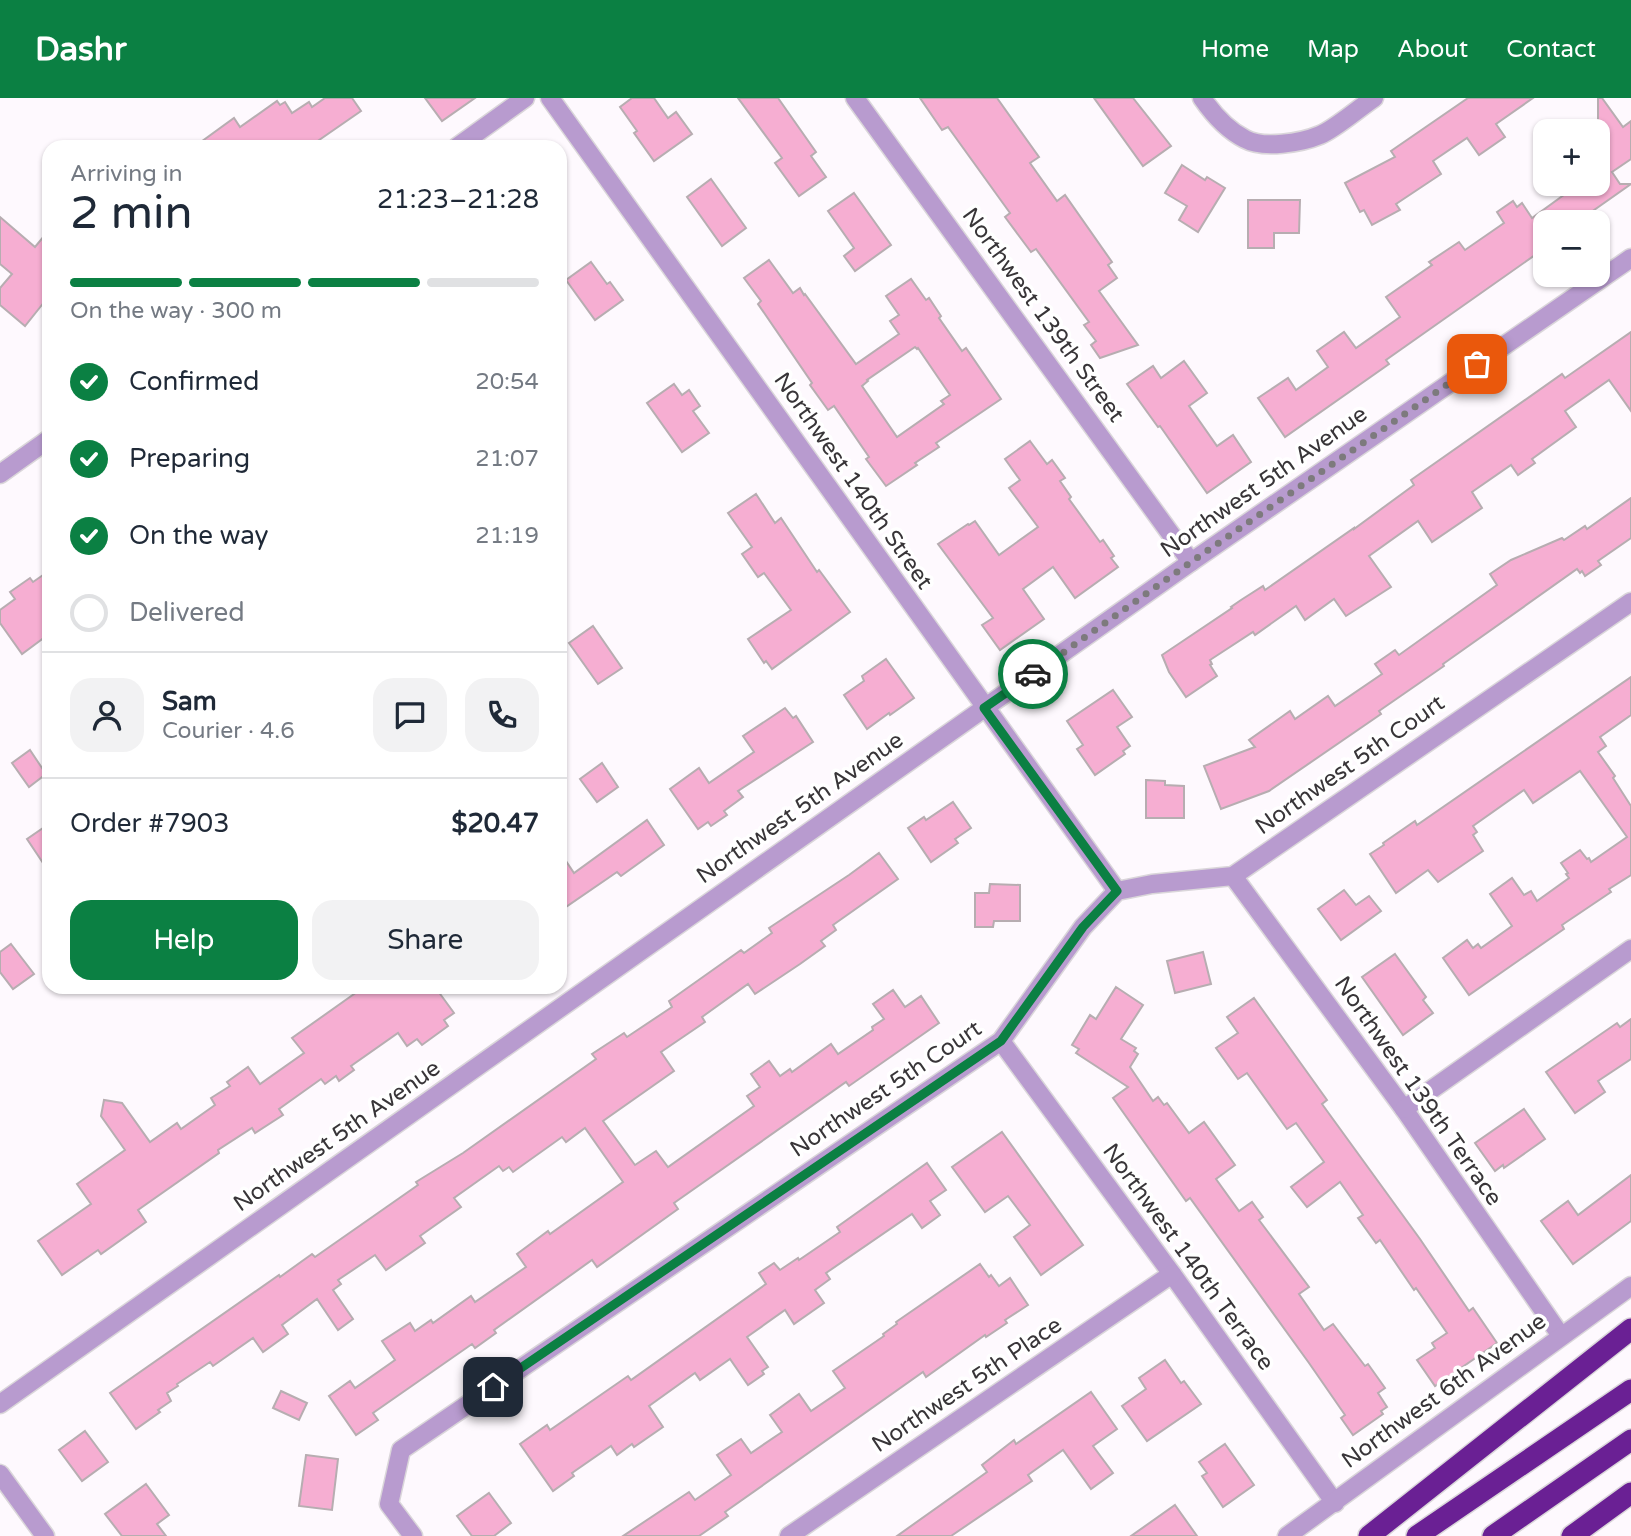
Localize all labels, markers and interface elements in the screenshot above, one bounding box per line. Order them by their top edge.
text: Dashr [35,30,127,69]
text: Home [1201,35,1269,64]
text: Map [1307,35,1359,64]
text: About [1397,35,1468,64]
text: Contact [1506,35,1596,64]
map controls [1533,119,1610,287]
button: + [1533,119,1610,196]
text: Arriving in [70,160,183,188]
text: 21:23–21:28 [377,184,539,215]
text: 2 min [70,186,193,241]
street label: Northwest 139th Street [956,202,1130,428]
button: − [1533,210,1610,287]
text: On the way · 300 m [70,297,282,325]
pin [1447,334,1507,394]
icon: bag [1458,345,1496,383]
icon: check [70,363,108,401]
text: Confirmed [129,366,259,397]
street label: Northwest 140th Street [767,367,939,595]
text: 20:54 [475,368,539,396]
street label: Northwest 5th Avenue [1155,400,1373,564]
icon: check [70,440,108,478]
text: Preparing [129,443,250,474]
text: 21:07 [475,445,539,473]
icon: check [70,517,108,555]
text: On the way [129,520,269,551]
text: 21:19 [475,522,539,550]
text: Delivered [129,597,245,628]
courier [998,639,1068,709]
icon: car [1014,655,1052,693]
button: person [70,678,144,752]
button: chat [373,678,447,752]
button: phone [465,678,539,752]
text: Sam [162,686,217,717]
street label: Northwest 5th Court [1250,689,1450,841]
text: Courier · 4.6 [162,717,295,745]
street label: Northwest 5th Avenue [691,726,909,890]
text: Order #7903 [70,808,230,839]
text: $20.47 [451,808,539,839]
button: Help [70,900,298,980]
button: Share [312,900,539,980]
street label: Northwest 139th Terrace [1328,971,1508,1211]
street label: Northwest 5th Court [785,1014,987,1163]
street label: Northwest 5th Avenue [228,1054,446,1218]
street label: Northwest 140th Terrace [1096,1138,1280,1376]
street label: Northwest 6th Avenue [1336,1307,1552,1475]
street label: Northwest 5th Place [867,1311,1067,1459]
pin [463,1357,523,1417]
icon: home [474,1368,512,1406]

